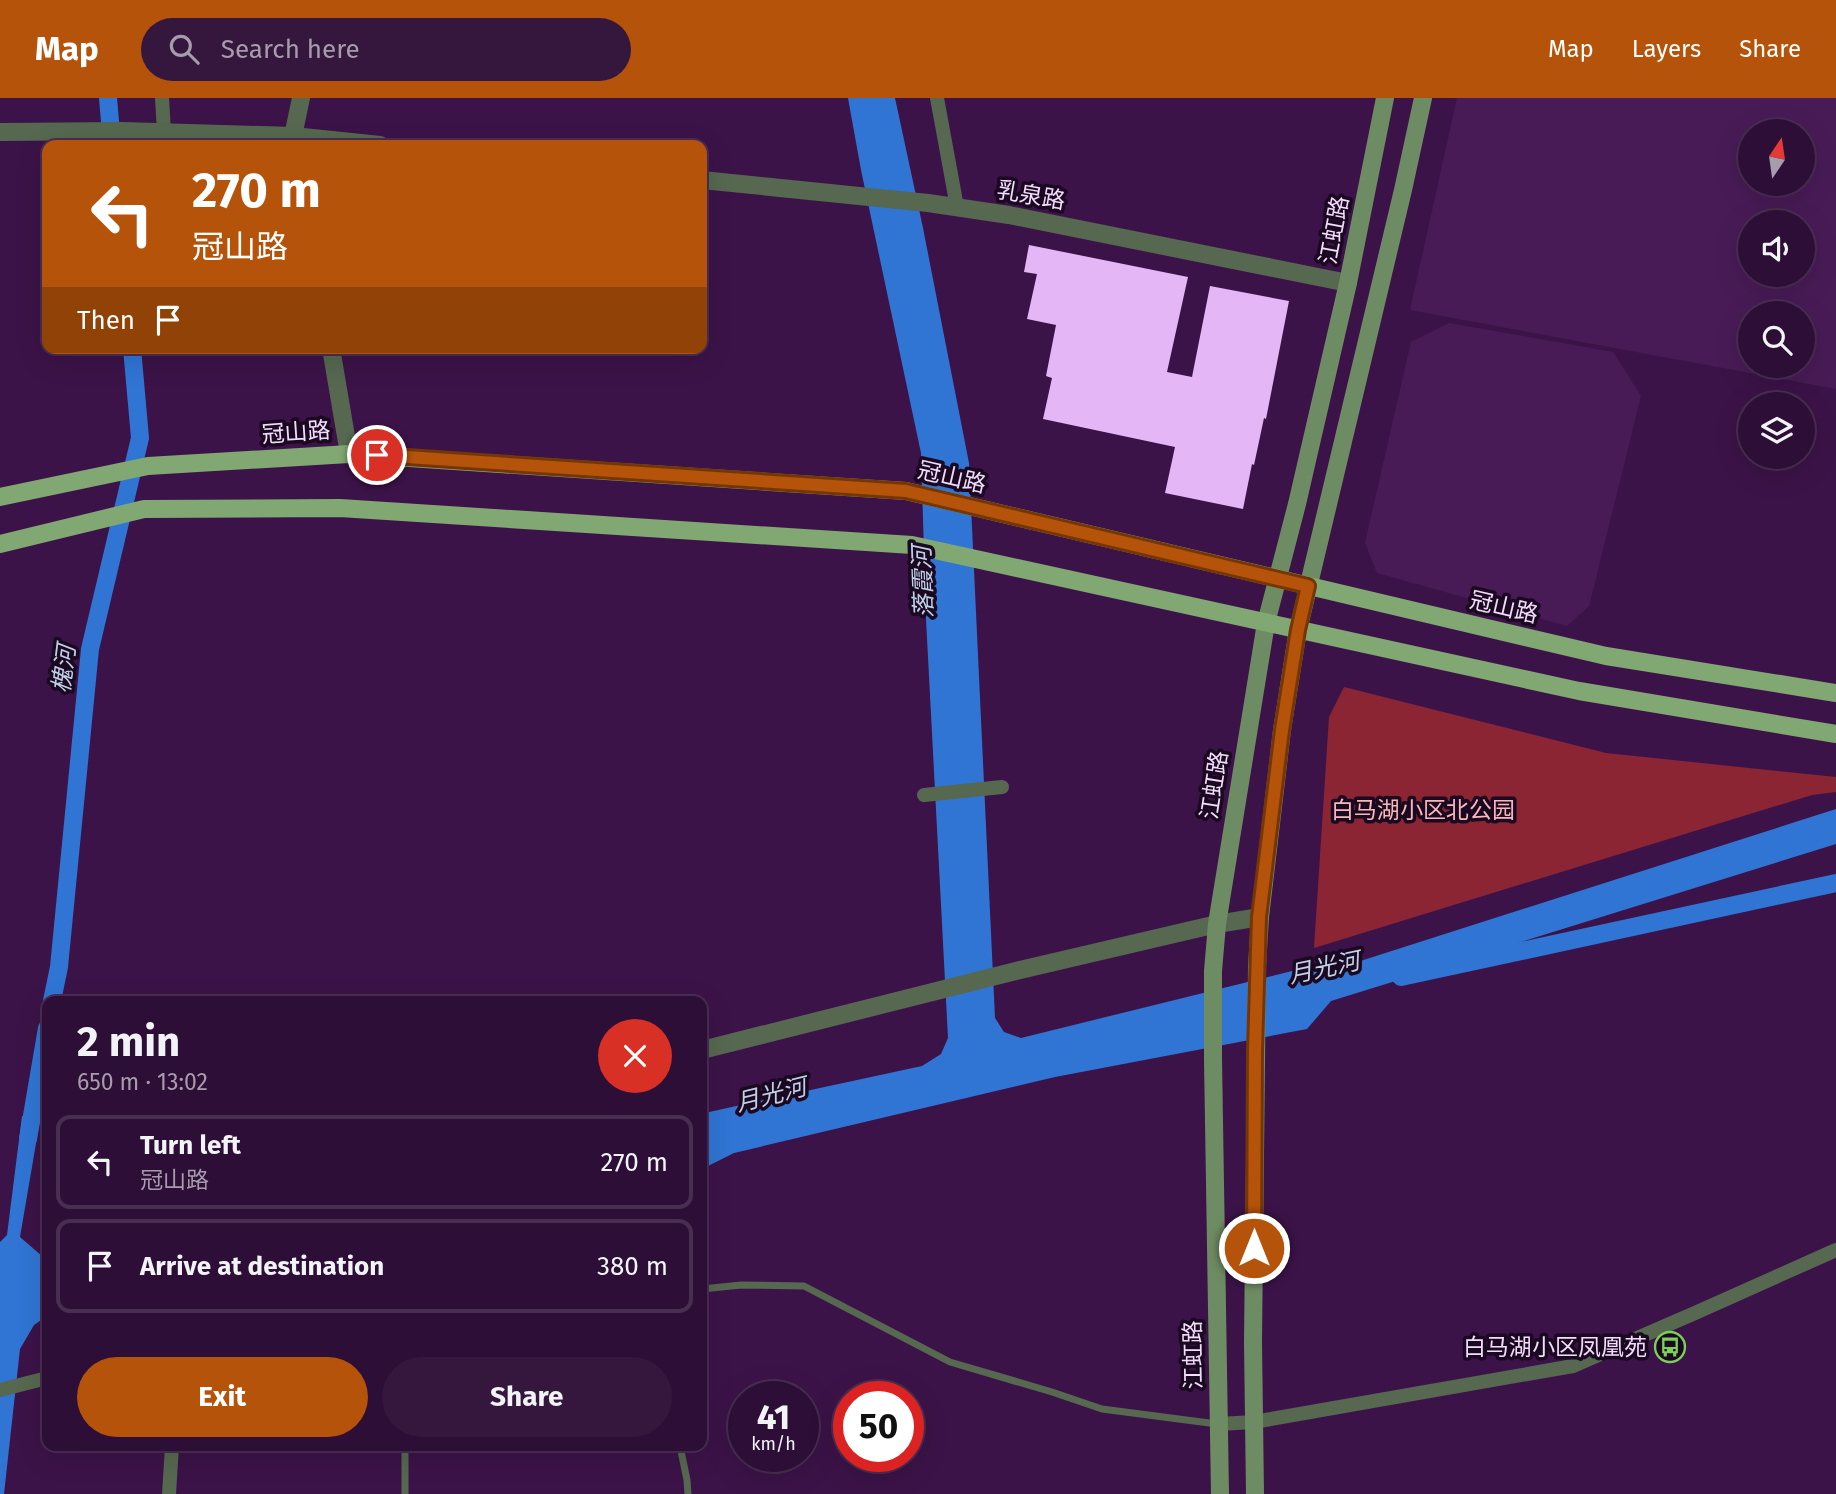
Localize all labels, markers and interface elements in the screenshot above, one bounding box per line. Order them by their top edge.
search box [141,18,631,81]
text: Map [35,29,99,69]
icon: search [165,30,203,68]
text: Search here [221,34,360,65]
text: Map [1548,35,1594,63]
text: Layers [1632,35,1701,63]
text: Share [1739,35,1801,63]
north arrow [1738,119,1815,196]
map controls [1738,119,1815,469]
text: 270 m [192,161,321,220]
icon: left [77,168,168,259]
street label: 乳泉路 [995,175,1067,215]
street label: 江虹路 [1314,193,1354,267]
button: sound [1738,210,1815,287]
text: 冠山路 [192,228,288,266]
icon: arrive [149,301,187,339]
button: search [1738,301,1815,378]
text: Then [77,305,135,336]
button: layers [1738,392,1815,469]
street label: 冠山路 [261,416,331,448]
pin [347,425,407,485]
icon: arrive [358,436,396,474]
street label: 冠山路 [915,456,989,498]
water label: 落霞河 [908,542,938,618]
street label: 冠山路 [1467,586,1541,628]
water label: 槐河 [47,640,81,695]
street label: 江虹路 [1195,749,1233,821]
park label: 白马湖小区北公园 [1331,796,1515,824]
water label: 月光河 [1286,946,1366,989]
text: 2 min [77,1017,180,1067]
button: close [598,1019,672,1093]
text: 650 m · 13:02 [77,1068,208,1096]
water label: 月光河 [733,1072,813,1117]
text: Turn left [140,1130,241,1161]
icon: left [81,1143,119,1181]
text: 270 m [600,1147,668,1178]
text: 冠山路 [140,1166,209,1194]
position arrow [1217,1211,1291,1285]
icon: arrive [81,1247,119,1285]
text: Arrive at destination [140,1251,384,1282]
text: 380 m [597,1251,668,1282]
street label: 江虹路 [1178,1320,1208,1390]
bus stop icon: 白马湖小区凤凰苑 [1653,1330,1687,1364]
place label: 白马湖小区凤凰苑 [1463,1333,1647,1361]
button: Exit [77,1357,368,1437]
button: Share [382,1357,672,1437]
speed limit sign: 50 [833,1381,924,1472]
text: 41 [757,1396,790,1438]
text: km/h [751,1433,796,1455]

